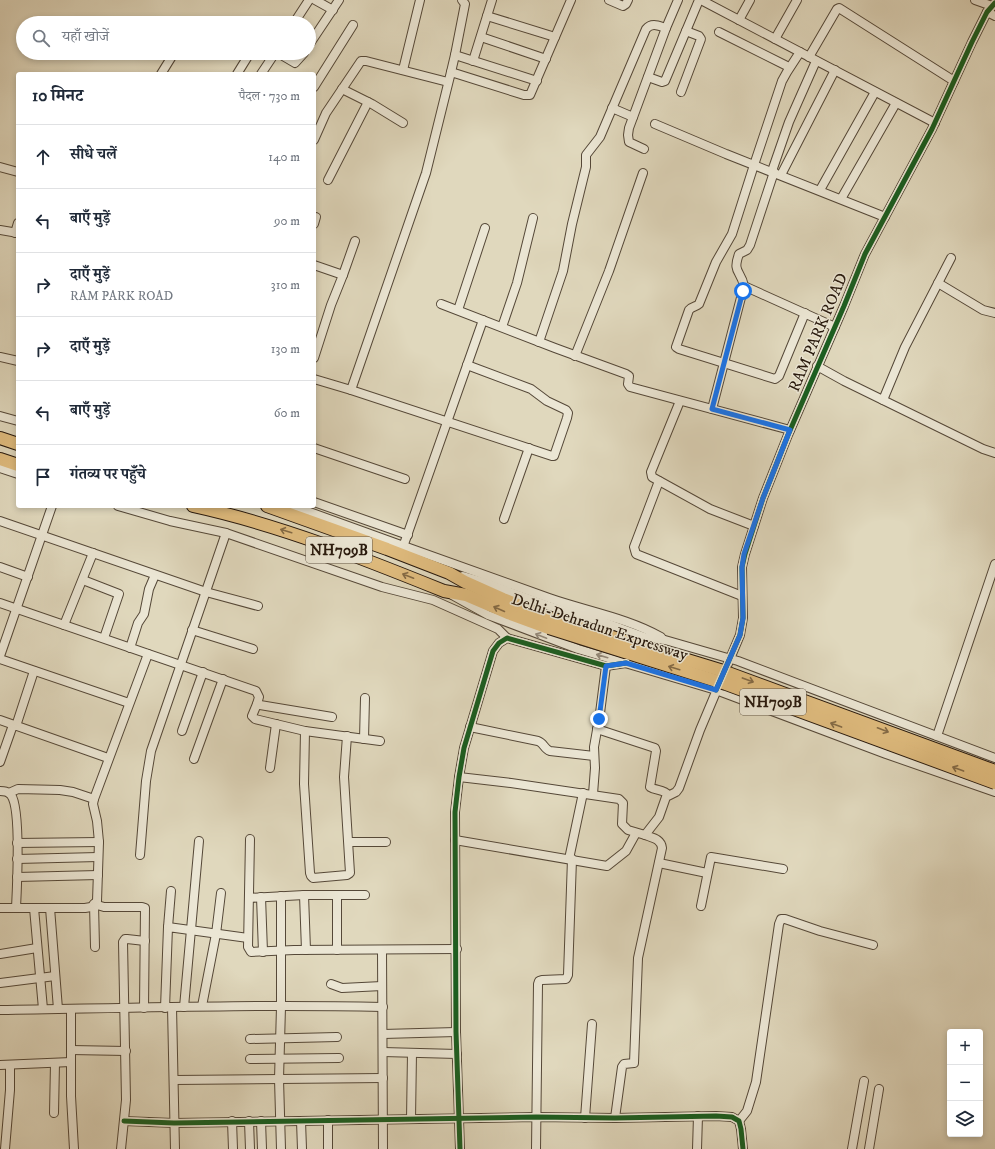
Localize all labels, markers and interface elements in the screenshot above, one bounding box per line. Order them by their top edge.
search box [16,16,316,60]
icon: search [30,27,52,49]
text: यहाँ खोजें [62,27,109,46]
text: 10 मिनट [32,85,83,107]
text: पैदल · 730 m [239,88,300,104]
text: सीधे चलें [70,145,117,164]
icon: ahead [32,146,54,168]
text: 140 m [268,149,300,165]
text: बाएँ मुड़ें [70,209,110,228]
icon: left [32,210,54,232]
text: 90 m [274,213,300,229]
text: दाएँ मुड़ें [70,265,110,284]
street label: RAM PARK ROAD [784,270,852,395]
icon: right [32,274,54,296]
text: 310 m [271,277,300,293]
route start [734,282,752,300]
text: RAM PARK ROAD [70,288,173,304]
text: दाएँ मुड़ें [70,337,110,356]
icon: right [32,338,54,360]
text: 130 m [271,341,300,357]
text: बाएँ मुड़ें [70,401,110,420]
icon: left [32,402,54,424]
text: 60 m [274,405,300,421]
text: गंतव्य पर पहुँचे [70,465,146,484]
icon: arrive [32,466,54,488]
one-way arrow [280,527,293,534]
road number: NH709B [306,537,372,563]
one-way arrow [402,572,414,580]
street label: Delhi-Dehradun Expressway [509,589,691,665]
one-way arrow [494,605,506,613]
one-way arrow [536,631,548,639]
one-way arrow [595,652,608,659]
one-way arrow [668,664,681,671]
one-way arrow [741,677,753,685]
road number: NH709B [740,689,806,715]
route end [590,710,608,728]
one-way arrow [831,720,843,728]
one-way arrow [876,726,888,734]
one-way arrow [953,765,965,773]
map controls [947,1029,983,1137]
button: + [947,1029,983,1065]
button: − [947,1065,983,1101]
button: layers [947,1101,983,1137]

